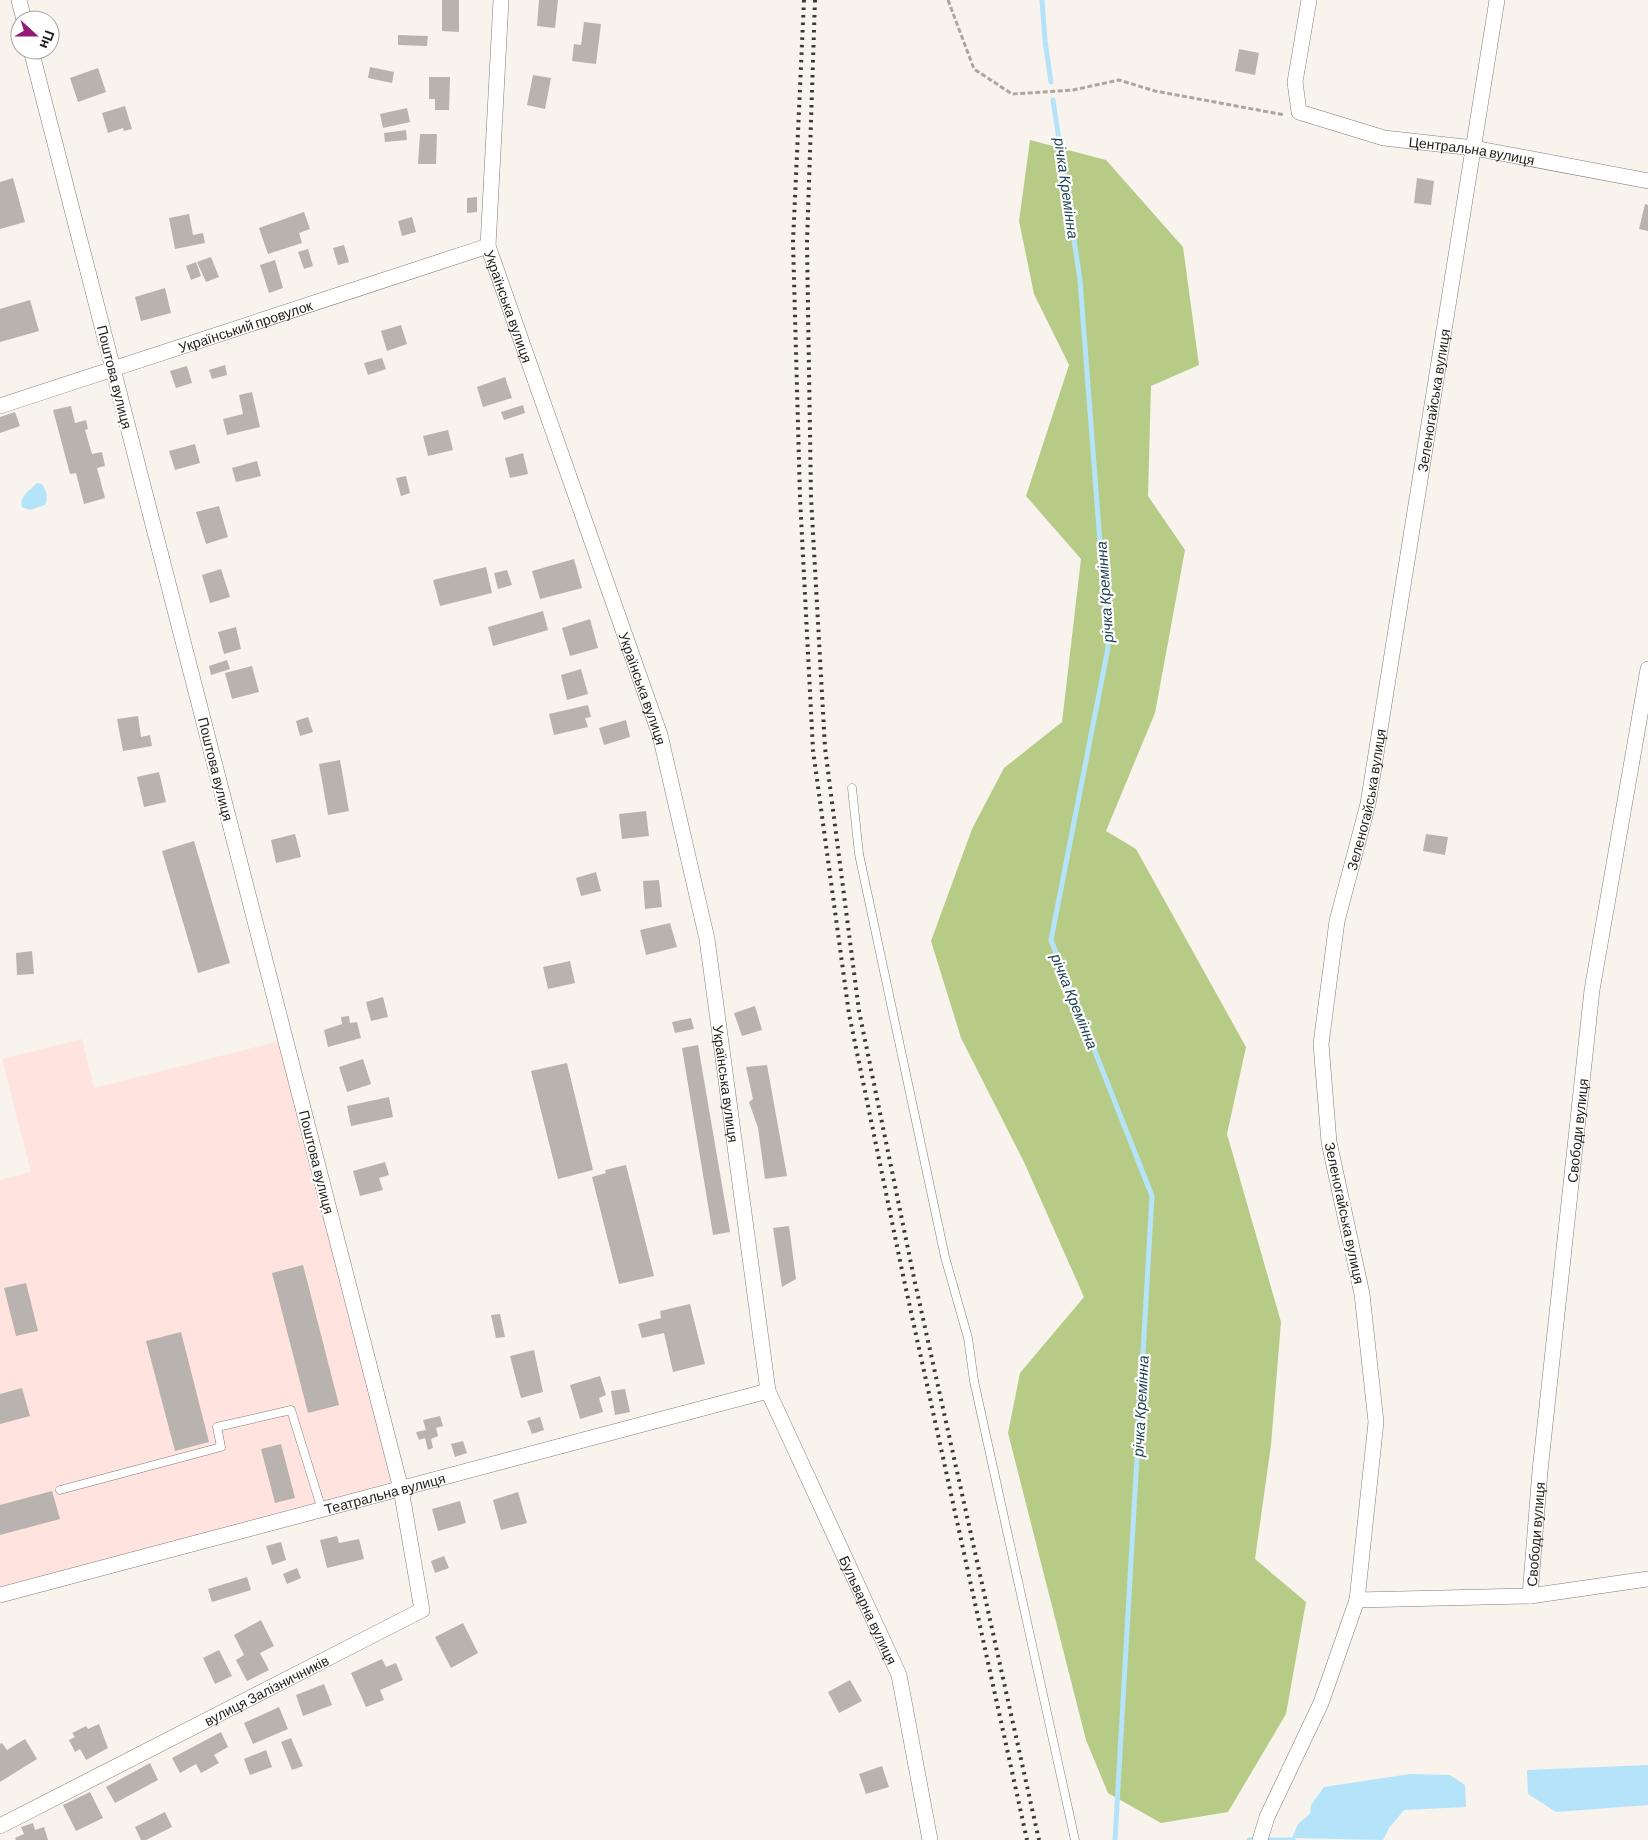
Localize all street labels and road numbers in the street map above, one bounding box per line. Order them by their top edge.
street label: Центральна вулиця [1408,132,1536,168]
street label: Українська вулиця [481,247,537,365]
street label: Український провулок [176,295,315,355]
street label: Поштова вулиця [94,323,136,431]
street label: Зеленогайська вулиця [1413,327,1453,473]
street label: Українська вулиця [616,629,670,746]
street label: Поштова вулиця [195,715,237,823]
street label: Зеленогайська вулиця [1342,727,1388,872]
street label: Українська вулиця [710,1024,743,1143]
street label: Свободи вулиця [1563,1077,1591,1183]
street label: Поштова вулиця [296,1108,338,1216]
street label: Зеленогайська вулиця [1322,1141,1368,1285]
street label: Театральна вулиця [322,1469,447,1517]
street label: Свободи вулиця [1522,1481,1548,1587]
street label: Бульварна вулиця [837,1553,901,1667]
street label: вулиця Залізничників [201,1651,331,1729]

